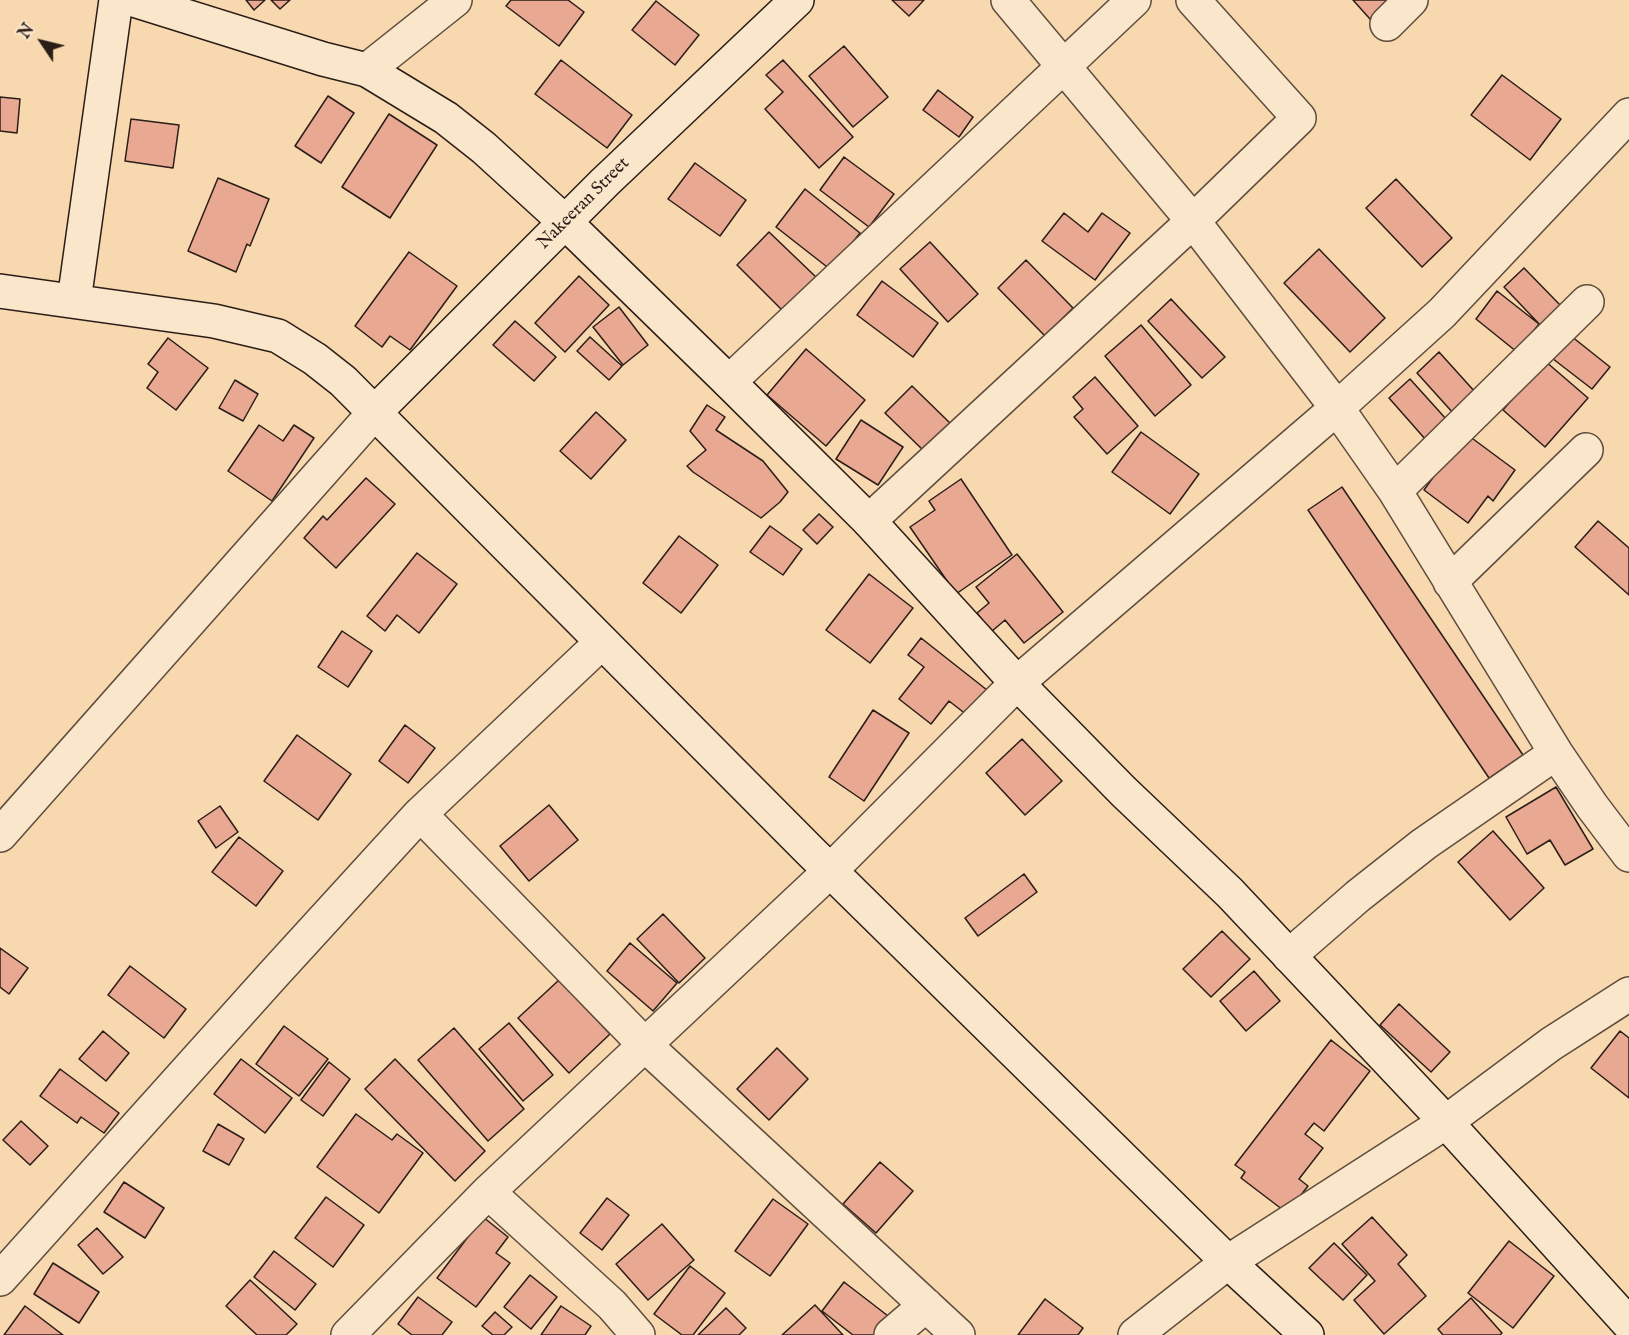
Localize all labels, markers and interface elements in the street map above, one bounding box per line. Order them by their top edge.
north arrow [12,12,72,72]
text: N [15,20,39,43]
street label: Nakeeran Street [533,153,635,255]

